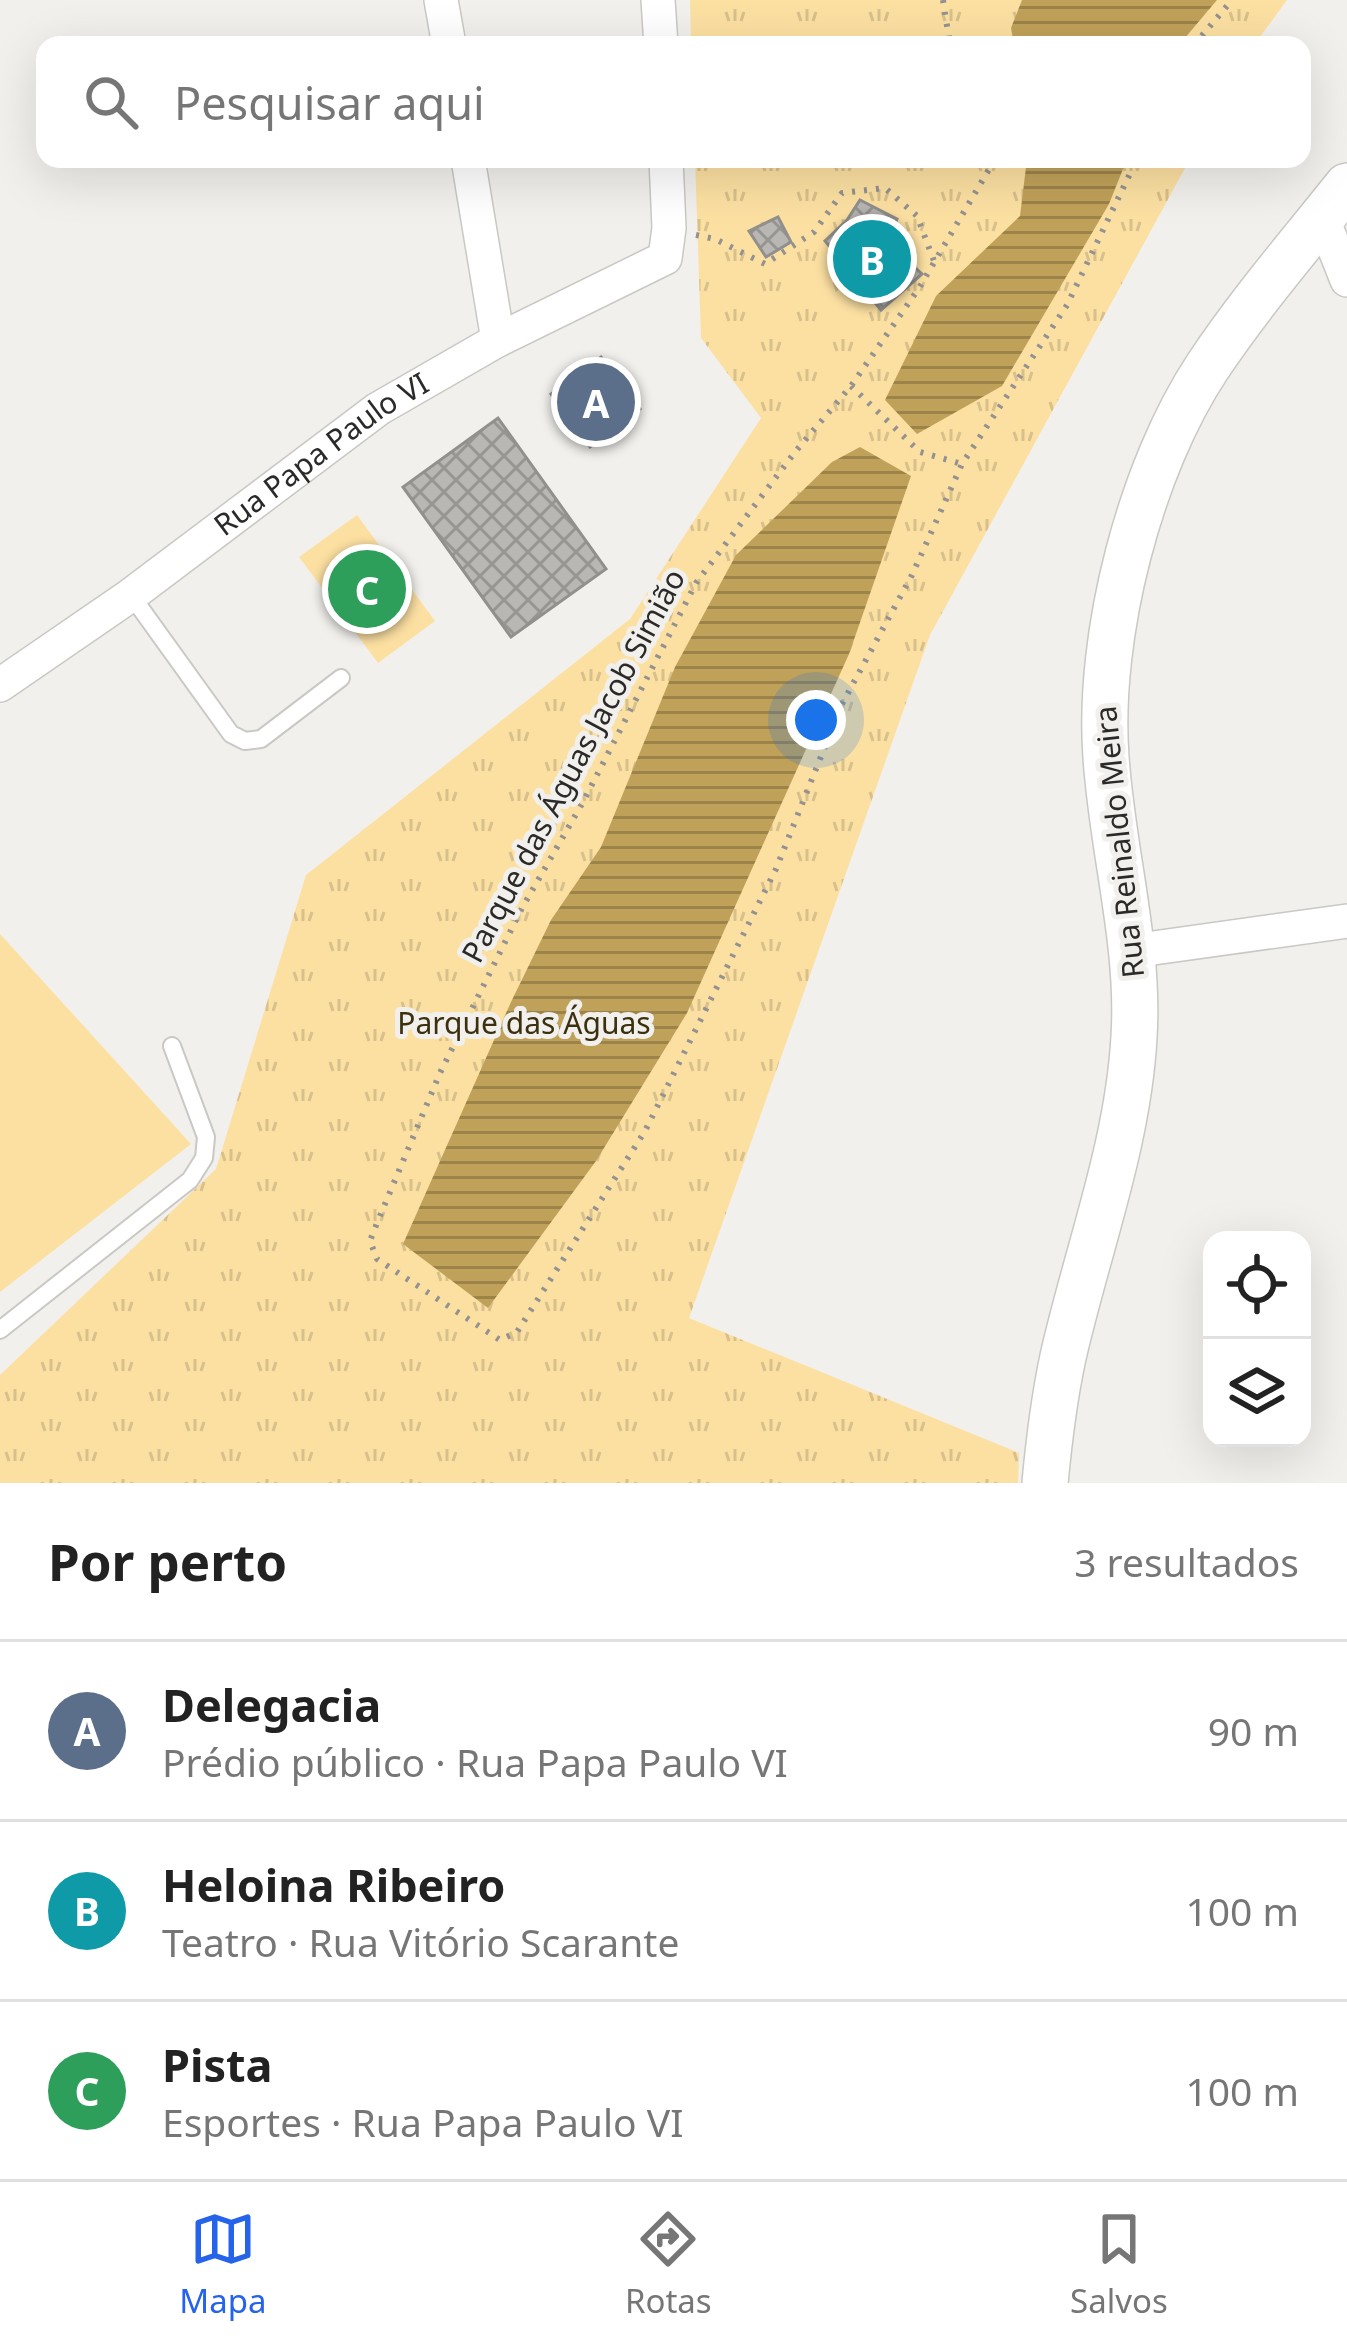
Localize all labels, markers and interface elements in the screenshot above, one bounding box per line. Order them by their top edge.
search box [36,36,1311,168]
icon: search [78,69,144,135]
text: Pesquisar aqui [174,72,485,133]
pin: B [833,214,911,304]
pin: A [557,357,635,447]
street label: Rua Papa Paulo VI [205,362,436,544]
pin: C [328,544,406,634]
street label: Parque das Águas Jacob Simião [451,561,694,969]
your location [786,690,846,750]
street label: Rua Reinaldo Meira [1084,704,1153,980]
park label: Parque das Águas [397,1002,651,1043]
map controls [1203,1231,1311,1447]
button: locate [1203,1231,1311,1339]
button: layers [1203,1339,1311,1447]
text: Por perto [48,1526,287,1596]
text: 3 resultados [1074,1535,1299,1588]
text: Delegacia [162,1674,381,1735]
text: A [74,1704,101,1757]
text: 90 m [1208,1704,1299,1757]
text: Prédio público · Rua Papa Paulo VI [162,1735,788,1788]
text: Heloina Ribeiro [162,1854,505,1915]
text: B [74,1884,100,1937]
text: 100 m [1185,1884,1299,1937]
text: Teatro · Rua Vitório Scarante [162,1915,679,1968]
text: Pista [162,2034,272,2095]
text: C [74,2064,100,2117]
text: 100 m [1185,2064,1299,2117]
text: Esportes · Rua Papa Paulo VI [162,2095,683,2148]
tab: Mapa [179,2206,266,2323]
tab: Rotas [625,2206,712,2323]
tab: Salvos [1070,2206,1168,2323]

